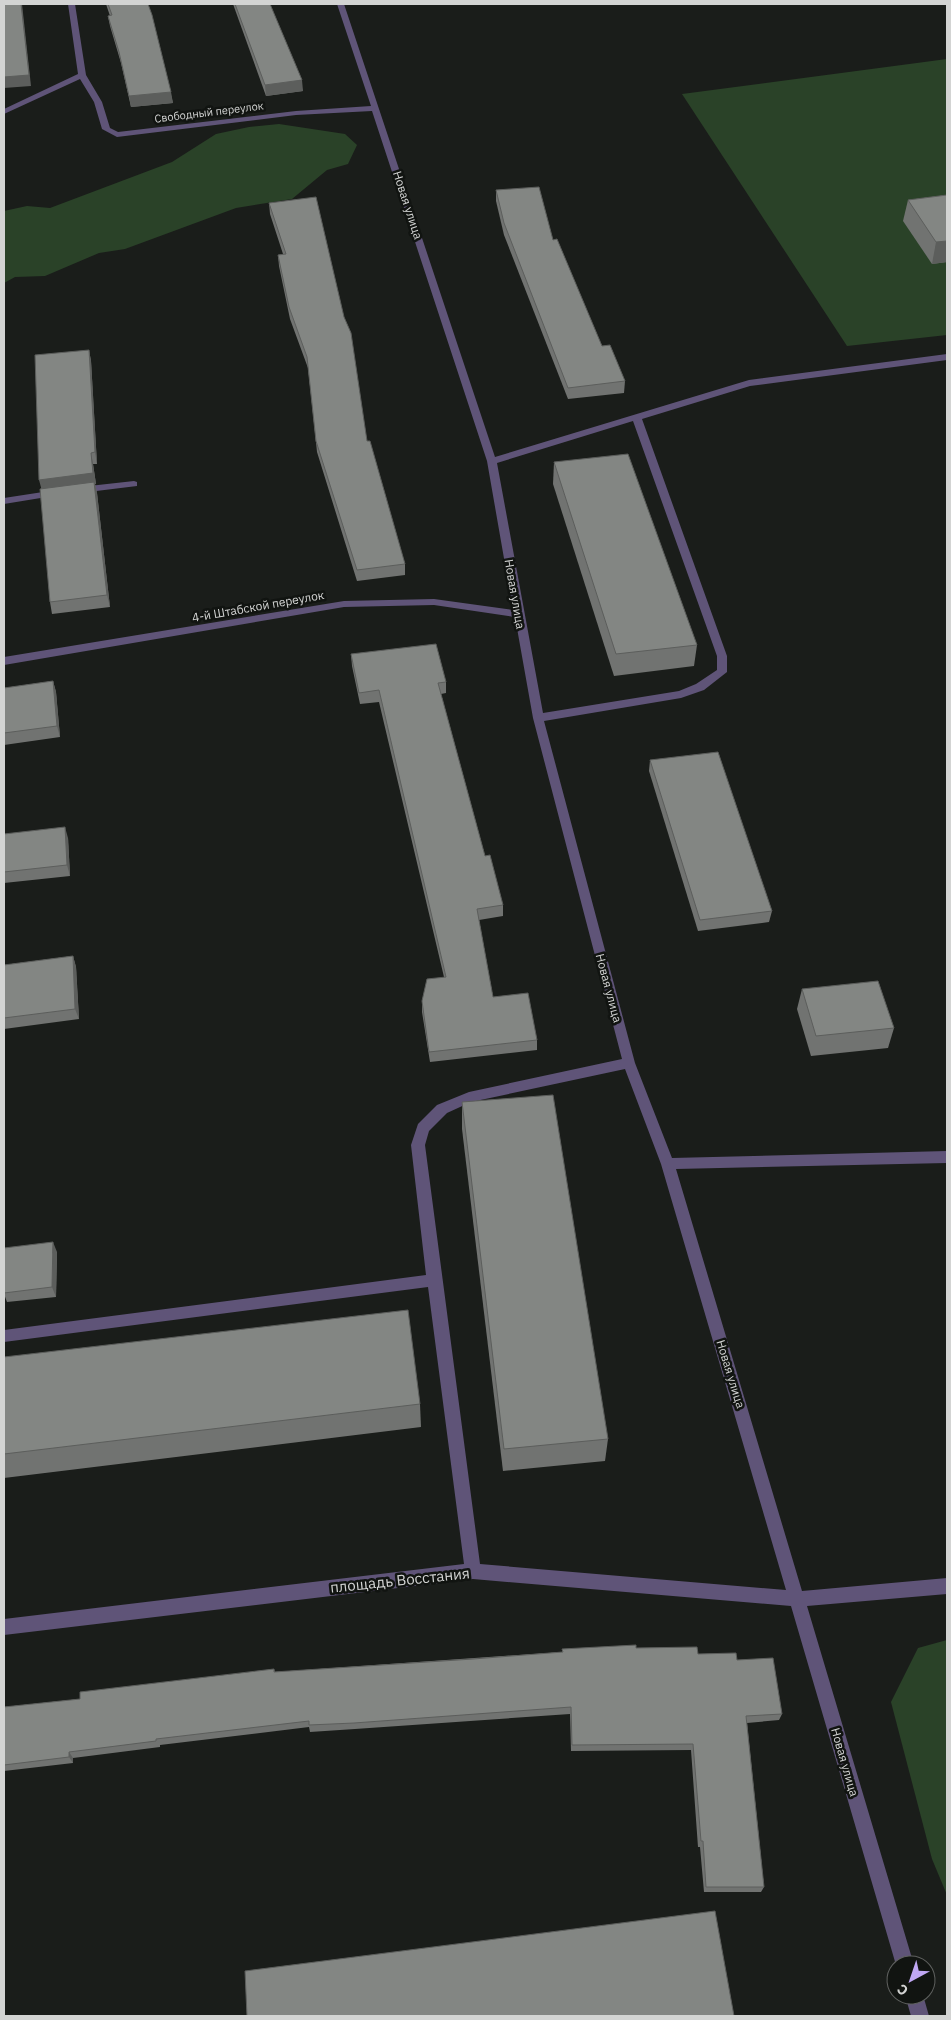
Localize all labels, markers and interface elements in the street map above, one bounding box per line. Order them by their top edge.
street label: Свободный переулок [154,98,264,126]
street label: Новая улица [390,169,426,242]
street label: Новая улица [501,558,529,631]
street label: 4-й Штабской переулок [191,587,326,625]
street label: Новая улица [593,952,626,1025]
street label: Новая улица [713,1338,749,1411]
street label: площадь Восстания [329,1563,471,1597]
street label: Новая улица [828,1726,862,1799]
north arrow [886,1955,936,2005]
text: С [893,1980,912,2000]

